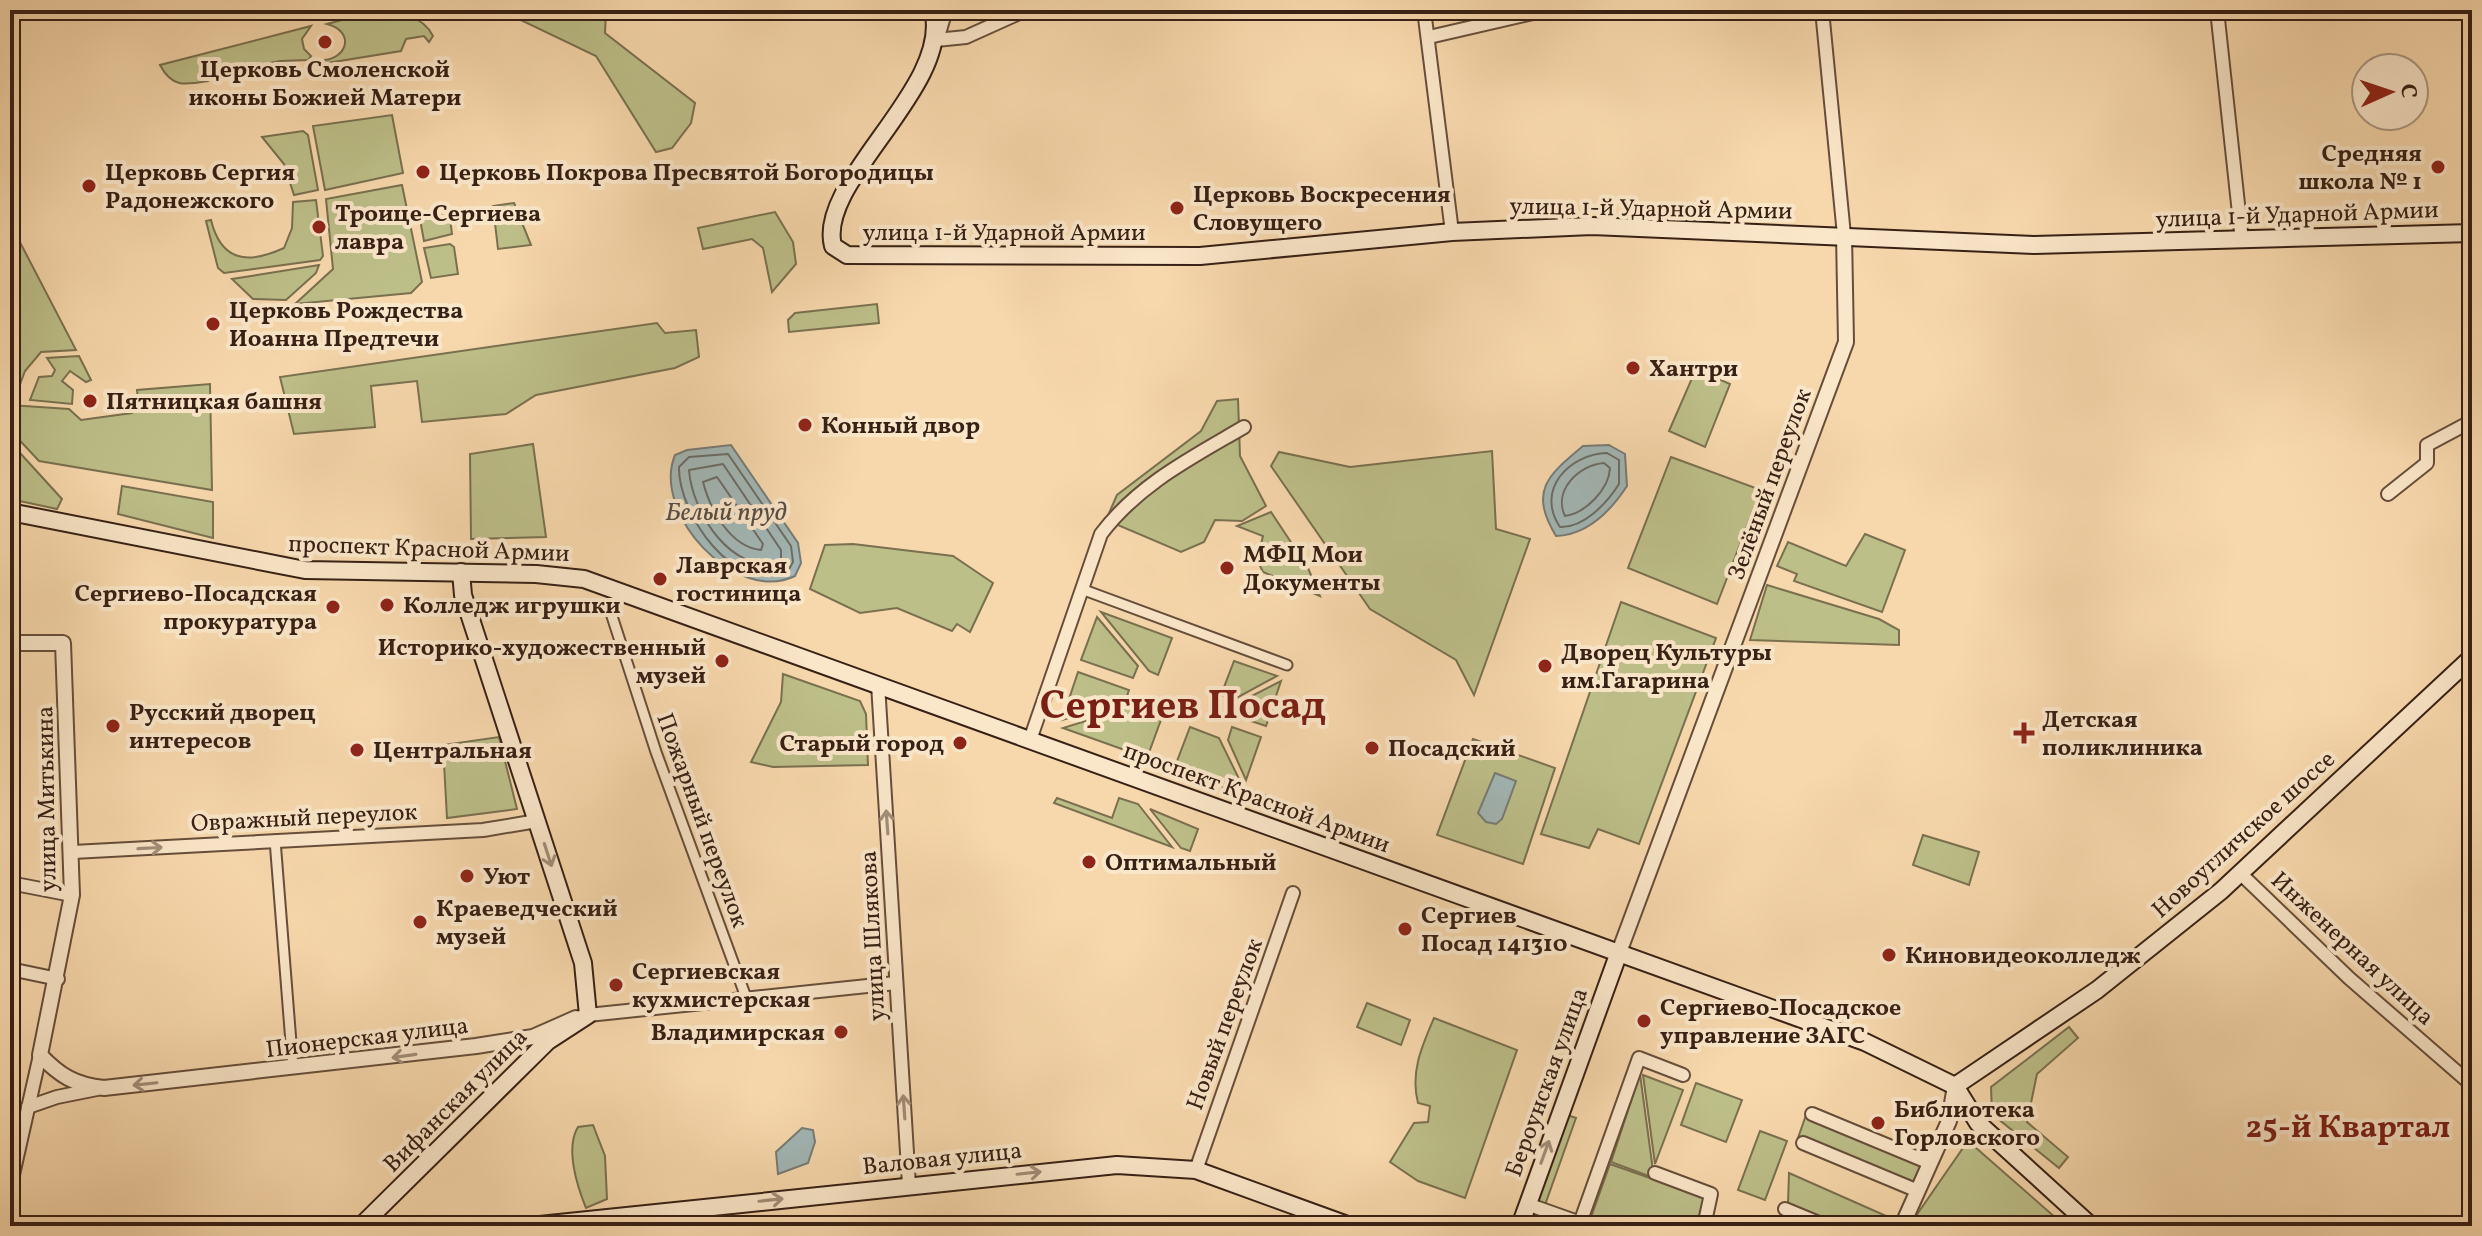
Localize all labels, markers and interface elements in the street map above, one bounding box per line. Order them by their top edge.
marker: Церковь Смоленской иконы Божией Матери [316,33,334,51]
north arrow [2350,52,2430,132]
place label: Церковь Смоленской иконы Божией Матери [189,54,461,116]
text: С [2392,83,2423,99]
place label: Средняя школа № 1 [2298,138,2422,200]
place label: Церковь Сергия Радонежского [105,157,295,219]
place label: Церковь Покрова Пресвятой Богородицы [439,157,934,191]
marker: Средняя школа № 1 [2429,158,2447,176]
marker: Церковь Покрова Пресвятой Богородицы [414,163,432,181]
marker: Церковь Сергия Радонежского [80,177,98,195]
place label: Церковь Воскресения Словущего [1193,179,1451,241]
street label: улица 1-й Ударной Армии [1509,191,1793,229]
street label: улица 1-й Ударной Армии [2155,194,2439,238]
place label: Троице-Сергиева лавра [335,198,541,260]
marker: Церковь Воскресения Словущего [1168,199,1186,217]
street label: улица 1-й Ударной Армии [862,217,1146,251]
marker: Троице-Сергиева лавра [310,218,328,236]
place label: Церковь Рождества Иоанна Предтечи [229,295,463,357]
marker: Церковь Рождества Иоанна Предтечи [204,315,222,333]
place label: Хантри [1649,353,1738,387]
marker: Хантри [1624,359,1642,377]
street label: Зелёный переулок [1720,384,1821,585]
place label: Пятницкая башня [106,386,322,420]
marker: Пятницкая башня [81,392,99,410]
place label: Конный двор [821,410,980,444]
marker: Конный двор [796,416,814,434]
water label: Белый пруд [666,495,787,531]
street label: проспект Красной Армии [288,528,570,572]
place label: МФЦ Мои Документы [1243,539,1381,601]
place label: Лаврская гостиница [676,550,801,612]
marker: МФЦ Мои Документы [1218,559,1236,577]
marker: Лаврская гостиница [651,570,669,588]
place label: Сергиево-Посадская прокуратура [75,578,317,640]
place label: Колледж игрушки [403,590,621,624]
marker: Колледж игрушки [378,596,396,614]
marker: Сергиево-Посадская прокуратура [324,598,342,616]
place label: Историко-художественный музей [378,632,706,694]
place label: Дворец Культуры им.Гагарина [1561,637,1772,699]
marker: Историко-художественный музей [713,652,731,670]
marker: Дворец Культуры им.Гагарина [1536,657,1554,675]
district label: Сергиев Посад [1040,680,1326,736]
place label: Русский дворец интересов [129,697,316,759]
place label: Детская поликлиника [2042,704,2203,766]
street label: улица Митькина [29,706,67,892]
street label: Пожарный переулок [646,709,756,933]
marker: Русский дворец интересов [104,717,122,735]
marker: Детская поликлиника [2013,722,2035,744]
place label: Старый город [780,728,944,762]
place label: Посадский [1388,733,1516,767]
marker: Старый город [951,734,969,752]
place label: Центральная [373,735,532,769]
street label: проспект Красной Армии [1118,735,1394,863]
marker: Посадский [1363,739,1381,757]
marker: Центральная [348,741,366,759]
street label: Новоугличское шоссе [2145,744,2344,927]
street label: Овражный переулок [190,796,418,842]
one-way arrow [879,809,894,835]
one-way arrow [136,840,163,855]
one-way arrow [541,842,556,868]
place label: Оптимальный [1105,847,1276,881]
street label: улица Шлякова [853,850,895,1022]
marker: Оптимальный [1080,853,1098,871]
place label: Уют [483,861,530,895]
street label: Инженерная улица [2262,865,2441,1034]
marker: Уют [458,867,476,885]
place label: Краеведческий музей [436,893,618,955]
place label: Сергиев Посад 141310 [1421,900,1568,962]
marker: Краеведческий музей [411,913,429,931]
marker: Сергиев Посад 141310 [1396,920,1414,938]
street label: Новый переулок [1179,934,1273,1115]
place label: Киновидеоколледж [1905,940,2141,974]
marker: Киновидеоколледж [1880,946,1898,964]
place label: Сергиевская кухмистерская [632,956,811,1018]
marker: Сергиевская кухмистерская [607,976,625,994]
street label: Бероунская улица [1498,983,1598,1182]
place label: Сергиево-Посадское управление ЗАГС [1660,992,1901,1054]
street label: Пионерская улица [264,1010,470,1068]
marker: Сергиево-Посадское управление ЗАГС [1635,1012,1653,1030]
place label: Владимирская [651,1017,825,1051]
street label: Вифанская улица [377,1022,536,1181]
marker: Владимирская [832,1023,850,1041]
one-way arrow [392,1049,417,1064]
one-way arrow [132,1077,159,1092]
one-way arrow [896,1094,911,1121]
place label: Библиотека Горловского [1894,1094,2040,1156]
district label: 25-й Квартал [2246,1107,2450,1151]
marker: Библиотека Горловского [1869,1114,1887,1132]
street label: Валовая улица [861,1135,1024,1185]
one-way arrow [1539,1140,1553,1165]
one-way arrow [1015,1166,1042,1181]
one-way arrow [757,1192,783,1207]

